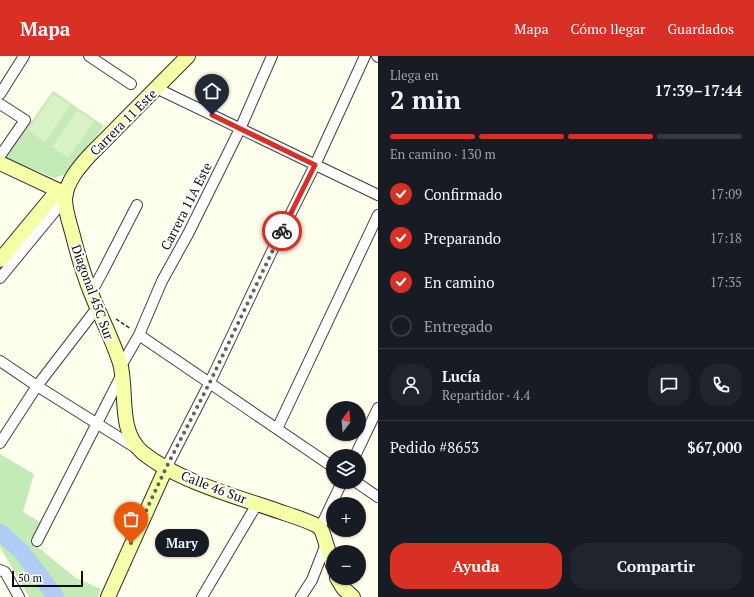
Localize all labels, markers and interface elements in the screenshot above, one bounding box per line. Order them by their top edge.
text: Mapa [20,16,70,41]
text: Mapa [514,19,549,38]
text: Cómo llegar [571,19,645,38]
text: Guardados [667,19,734,38]
text: Llega en [390,66,438,84]
pin [195,74,229,115]
icon: home [201,80,223,102]
text: 17:39–17:44 [655,80,742,100]
text: 2 min [390,82,461,116]
street label: Carrera 11 Este [86,85,160,159]
text: En camino · 130 m [390,145,496,163]
street label: Carrera 11A Este [156,159,216,253]
icon: check [390,183,412,205]
text: Confirmado [424,184,502,204]
text: 17:09 [710,185,742,203]
courier [262,211,302,251]
icon: bike [271,220,293,242]
icon: check [390,227,412,249]
text: Preparando [424,228,501,248]
text: 17:18 [710,229,742,247]
street label: Diagonal 45C Sur [67,242,119,342]
icon: check [390,271,412,293]
text: En camino [424,272,495,292]
text: 17:35 [710,273,742,291]
text: Entregado [424,316,493,336]
button: person [390,364,432,406]
button: chat [648,364,690,406]
button: phone [700,364,742,406]
text: Lucía [442,366,481,386]
text: Repartidor · 4.4 [442,386,531,404]
north arrow [326,401,366,441]
map controls [326,401,366,585]
text: Pedido #8653 [390,437,479,457]
text: $67,000 [687,437,742,457]
button: layers [326,449,366,489]
street label: Calle 46 Sur [179,466,249,508]
button: + [326,497,366,537]
pin [114,502,148,543]
icon: bag [120,508,142,530]
callout: Mary [155,529,209,557]
text: Mary [166,534,198,552]
button: Ayuda [390,543,562,589]
button: Compartir [570,543,742,589]
button: − [326,545,366,585]
scale bar [12,569,83,588]
text: 50 m [18,571,42,585]

